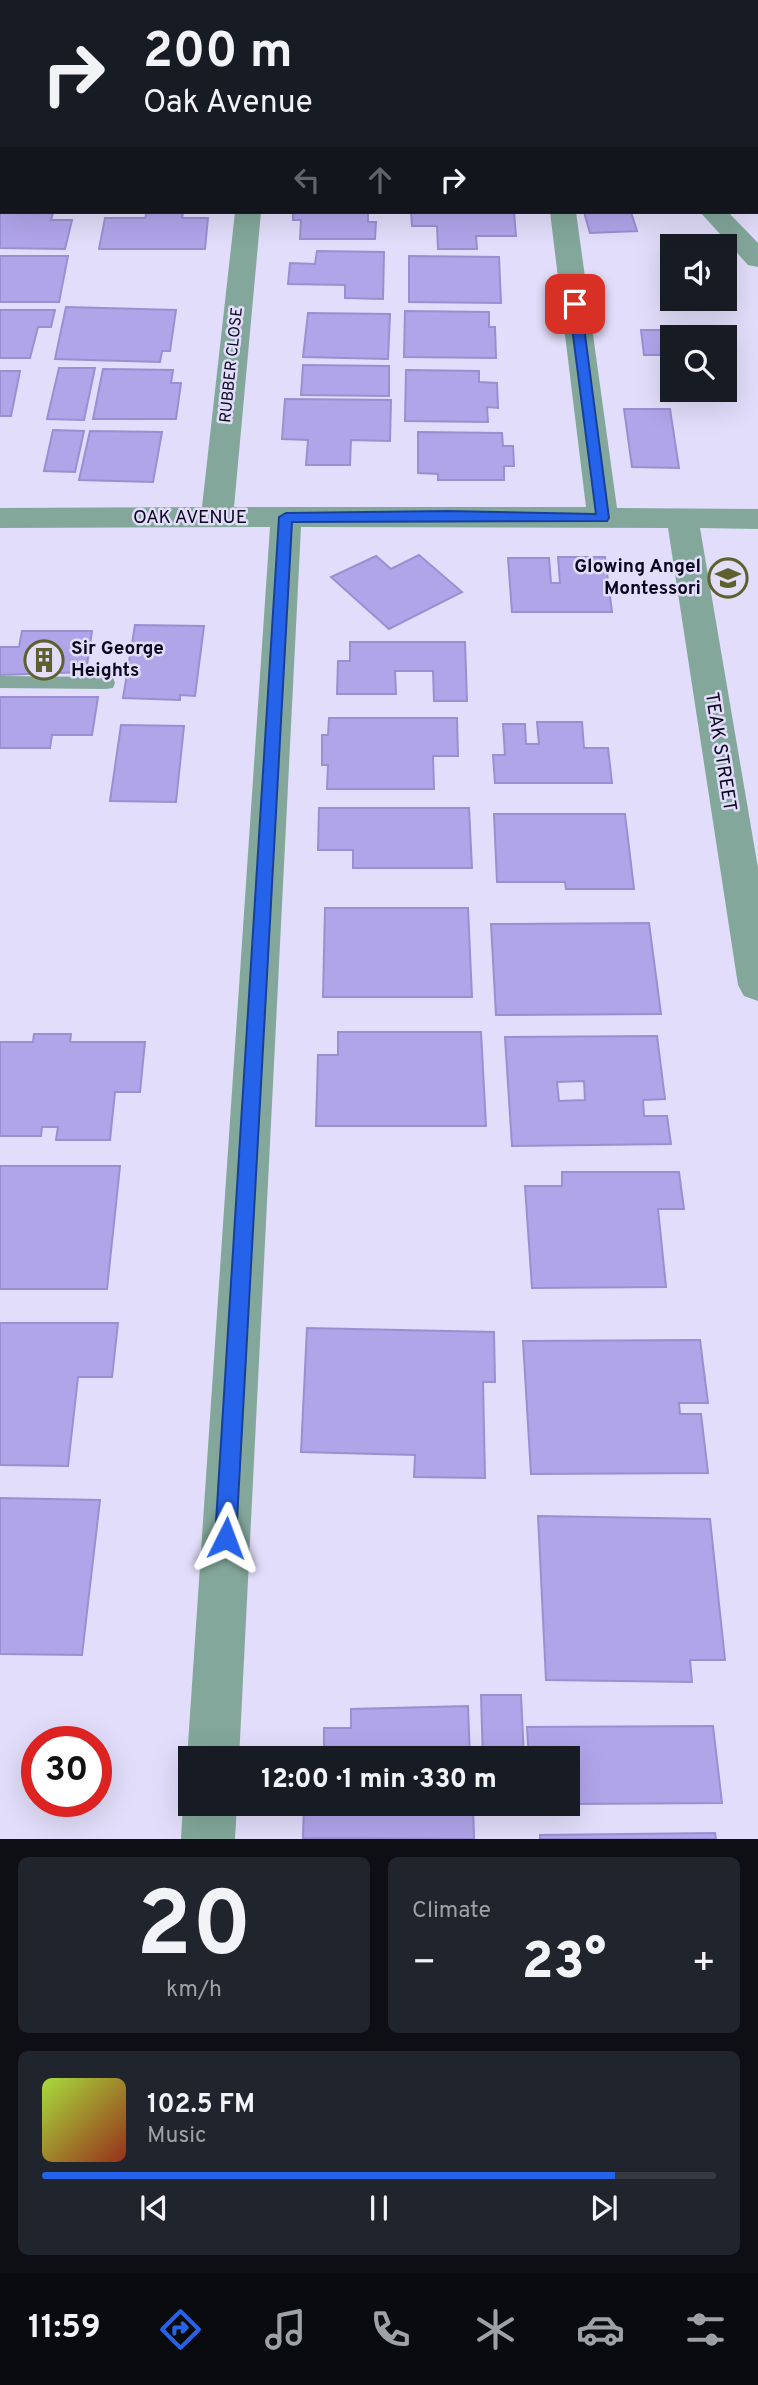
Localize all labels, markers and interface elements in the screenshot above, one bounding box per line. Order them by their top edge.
text: 200 m [143,23,293,85]
icon: right [28,28,119,119]
text: Oak Avenue [143,84,313,124]
icon: left [288,161,326,199]
icon: ahead [361,161,399,199]
icon: right [434,161,472,199]
map controls [660,234,737,402]
button: sound [660,234,737,311]
pin [545,274,605,334]
icon: arrive [556,285,594,323]
street label: RUBBER CLOSE [216,306,248,424]
button: search [660,325,737,402]
street label: OAK AVENUE [133,506,247,530]
place label: Glowing Angel Montessori [574,555,701,601]
school or university icon: Glowing Angel Montessori [707,557,749,599]
place label: Sir George Heights [71,637,164,683]
building icon: Sir George Heights [23,639,65,681]
street label: TEAK STREET [699,691,741,813]
position arrow [189,1501,263,1575]
speed limit sign: 30 [21,1726,112,1817]
text: 12:00 · 1 min · 330 m [261,1764,497,1797]
text: 20 [136,1873,252,1988]
text: Climate [412,1897,491,1926]
text: 23° [522,1931,606,1997]
text: − [412,1940,437,1989]
text: + [691,1940,716,1989]
text: km/h [166,1976,222,2005]
text: 102.5 FM [147,2089,255,2122]
text: Music [147,2122,207,2151]
icon: previous [135,2189,173,2227]
icon: pause [360,2189,398,2227]
icon: next [585,2189,623,2227]
icon: directions [156,2305,205,2354]
icon: music [261,2305,310,2354]
icon: phone [366,2305,415,2354]
icon: climate [471,2305,520,2354]
icon: car [576,2305,625,2354]
icon: filters [681,2305,730,2354]
text: 11:59 [28,2309,101,2349]

